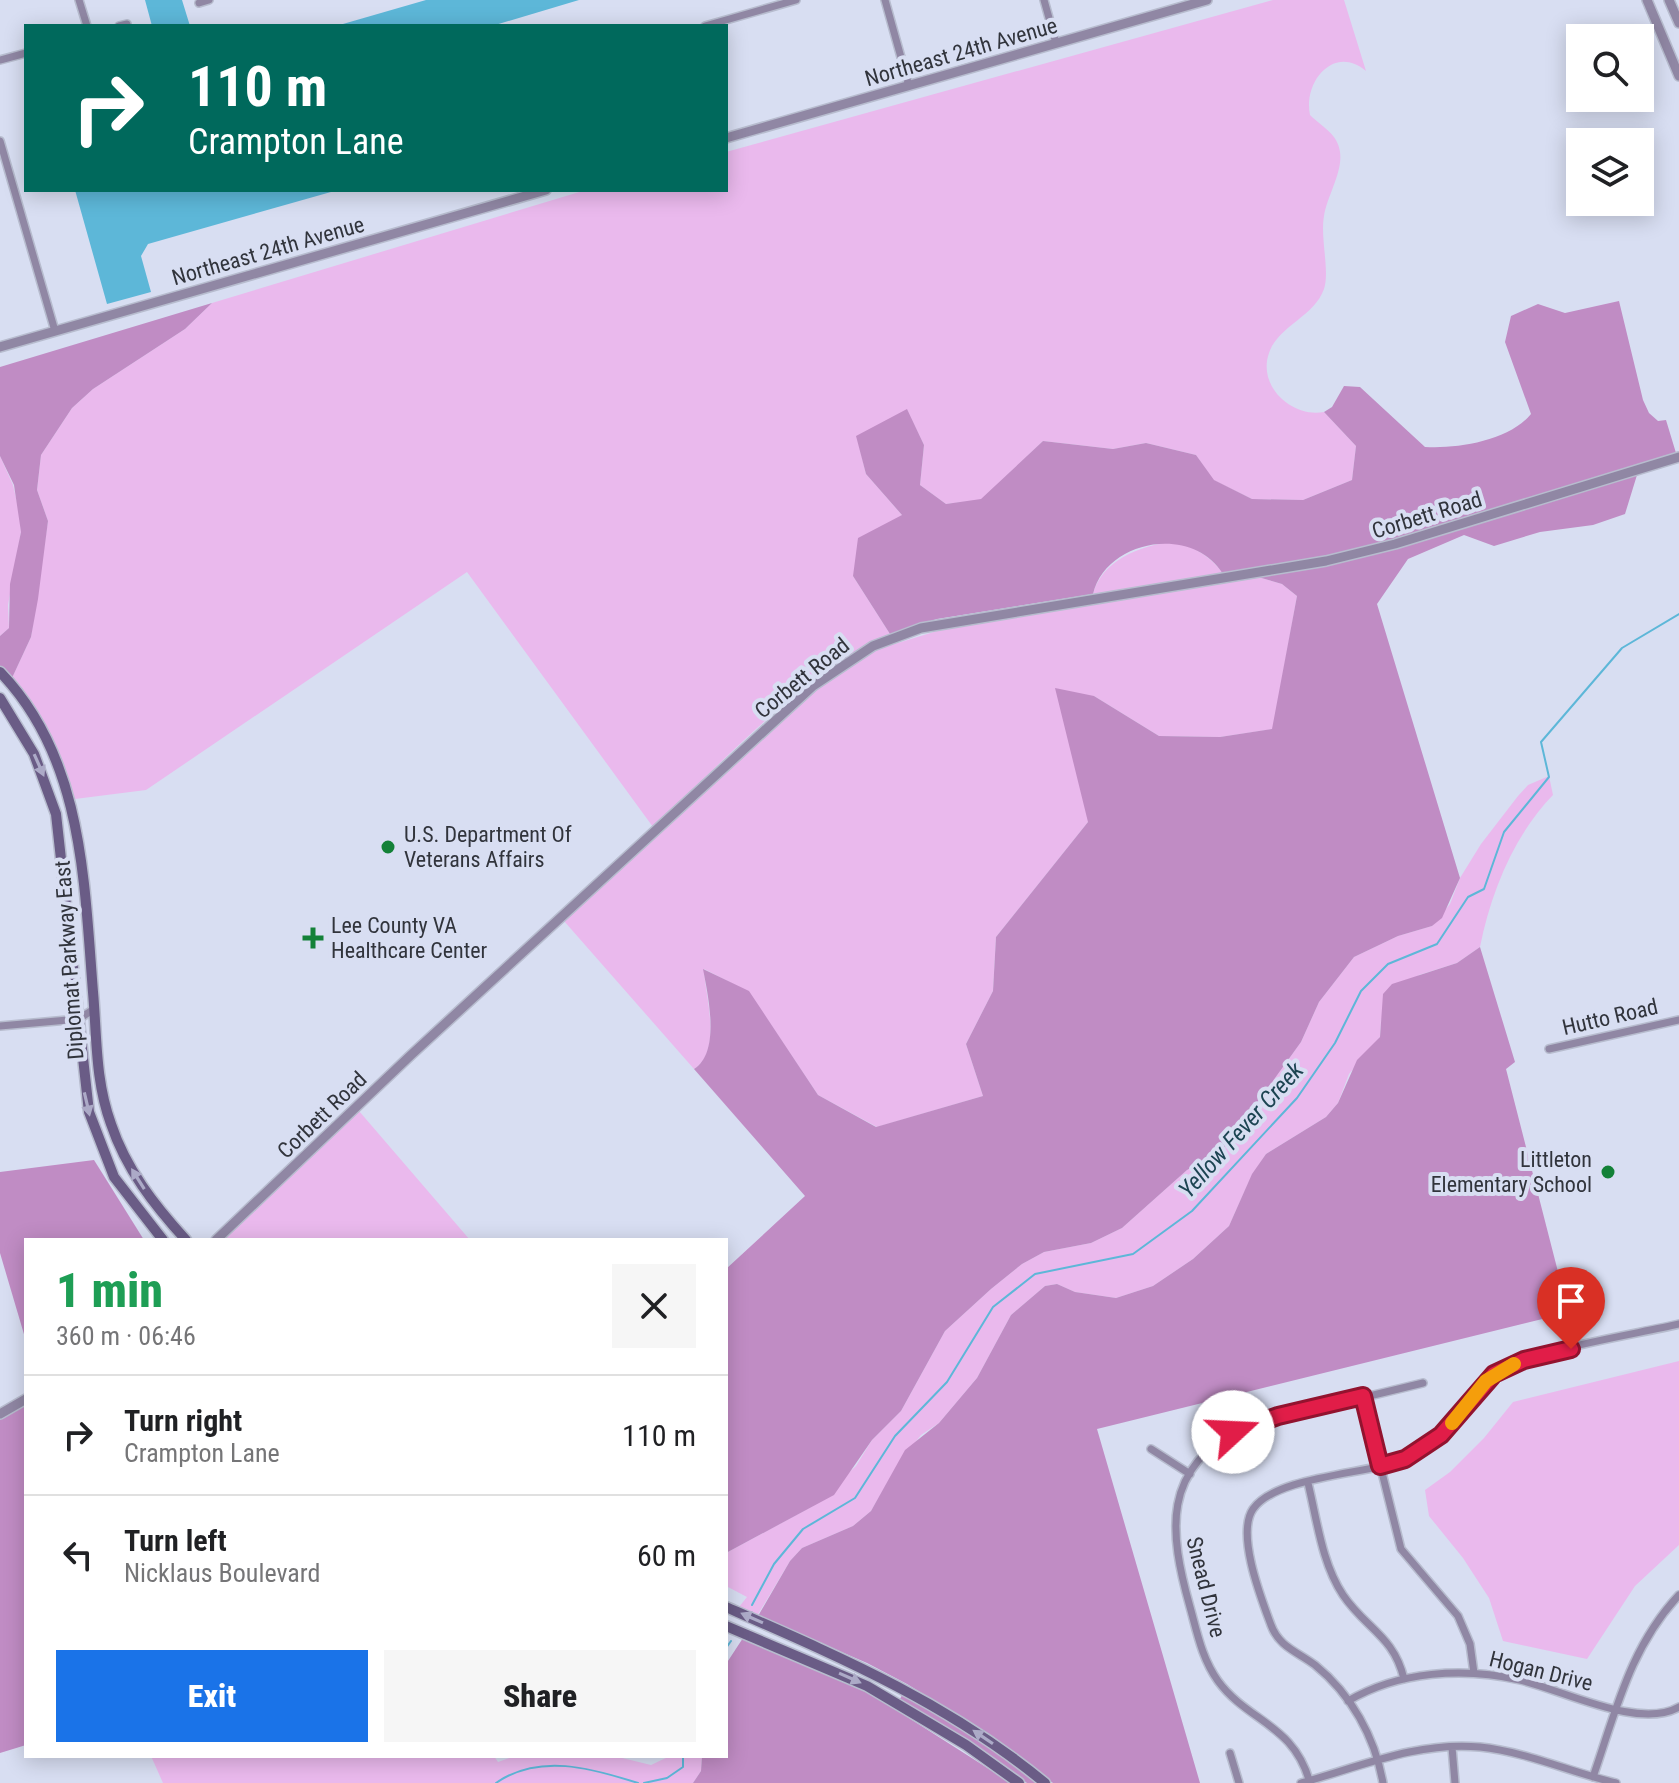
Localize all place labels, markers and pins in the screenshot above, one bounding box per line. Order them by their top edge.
place label: U.S. Department Of Veterans Affairs [404,822,572,872]
marker: U.S. Department Of Veterans Affairs [379,838,397,856]
place label: Lee County VA Healthcare Center [331,913,487,963]
marker: Lee County VA Healthcare Center [302,927,324,949]
place label: Littleton Elementary School [1431,1147,1592,1197]
marker: Littleton Elementary School [1599,1163,1617,1181]
pin [1537,1267,1605,1349]

